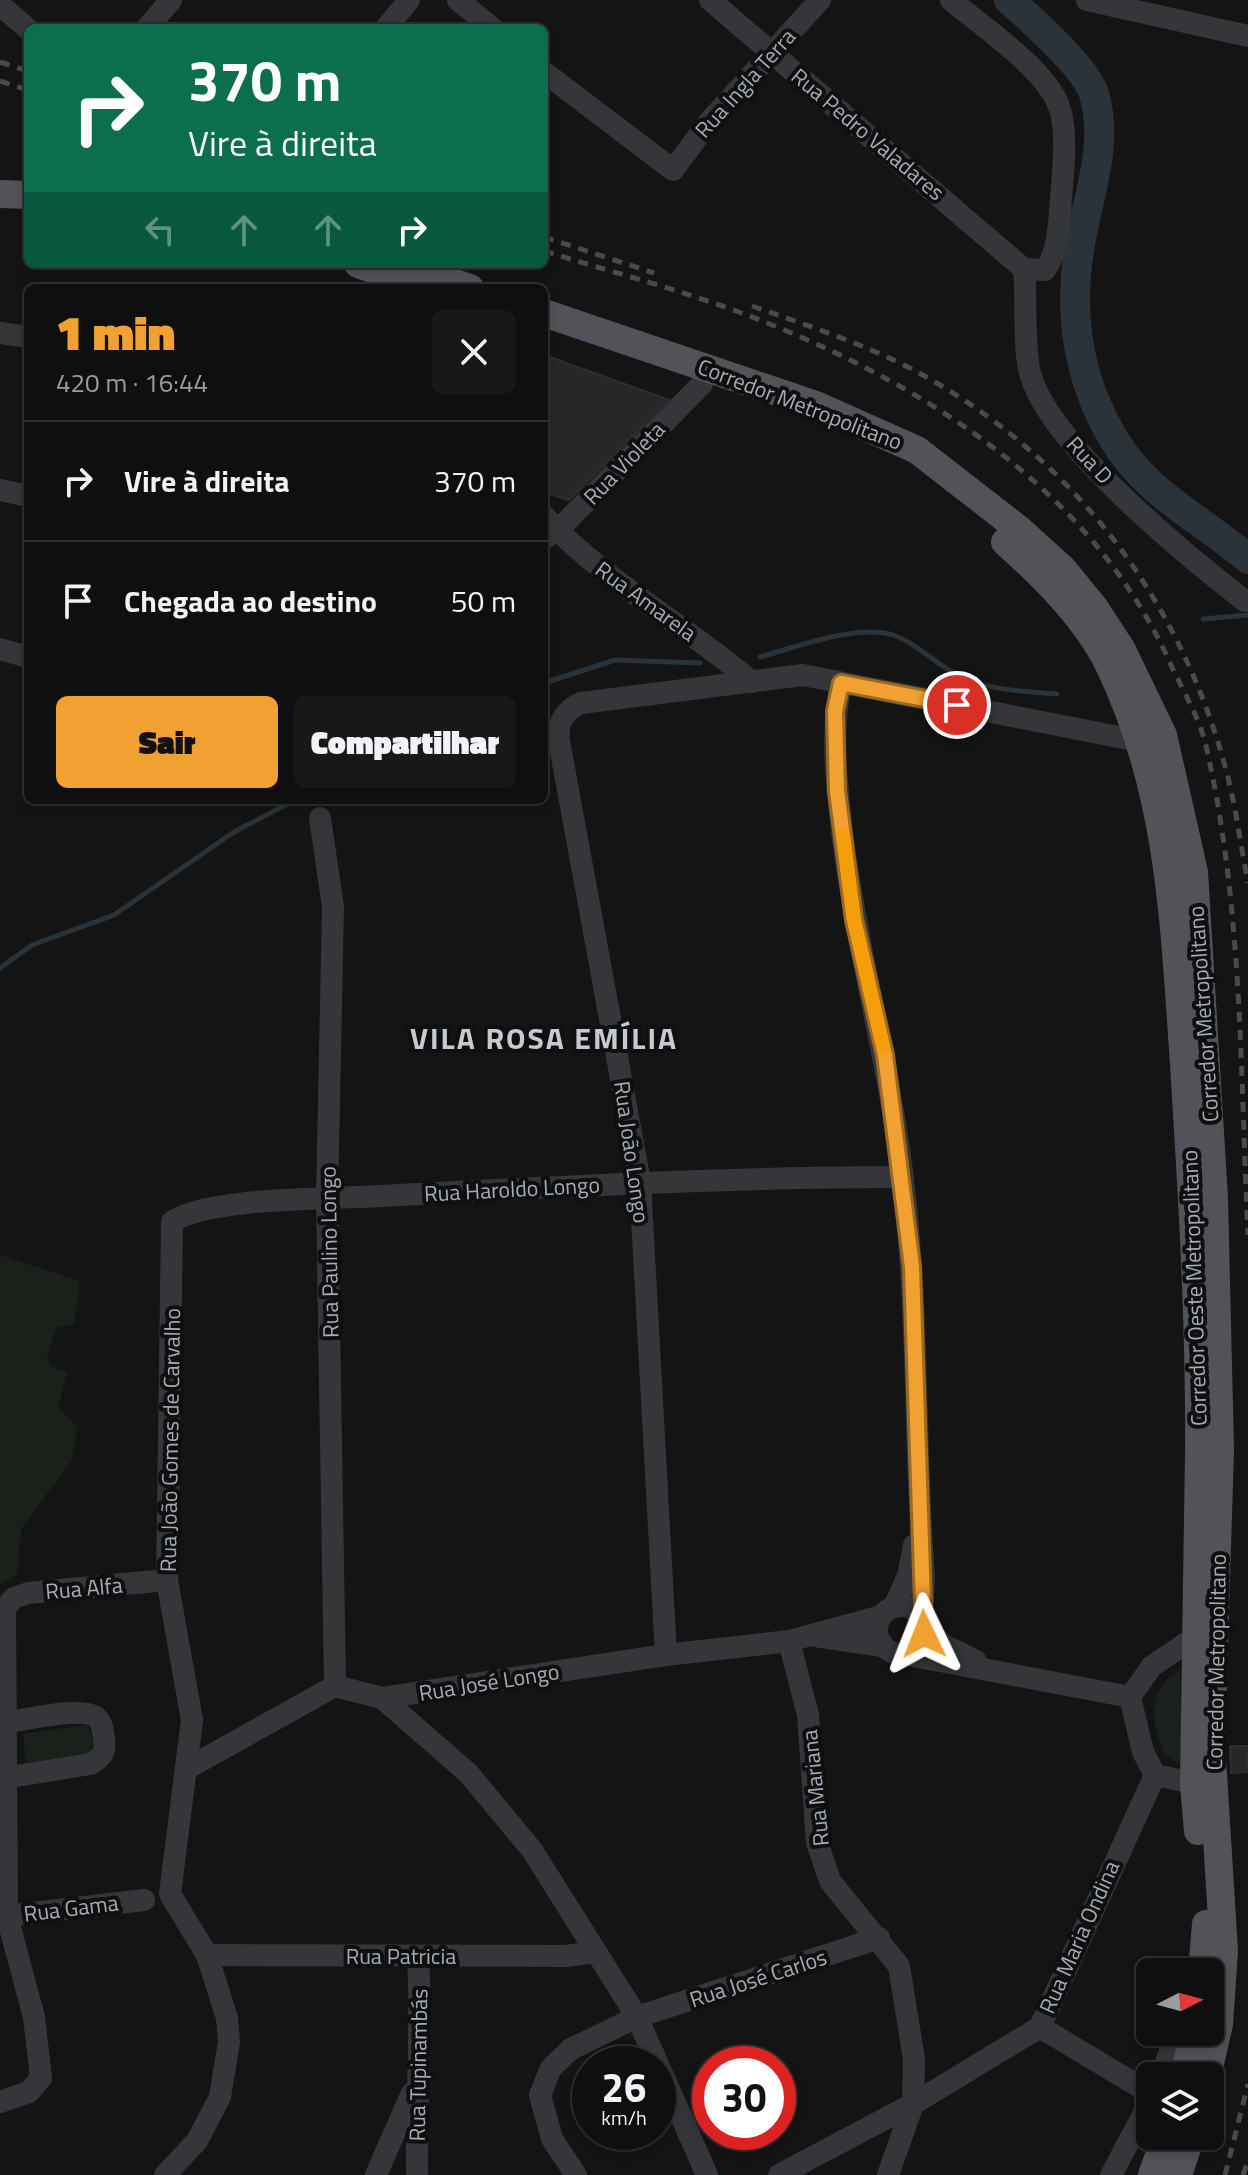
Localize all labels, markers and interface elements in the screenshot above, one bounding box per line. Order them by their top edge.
street label: Rua Ingla Terra [686,21,804,145]
text: 370 m [188,38,341,123]
icon: right [56,56,160,160]
street label: Rua Pedro Valadares [784,59,952,209]
text: Vire à direita [188,115,377,170]
icon: left [138,208,182,252]
icon: ahead [222,208,266,252]
icon: ahead [306,208,350,252]
icon: right [390,208,434,252]
text: 1 min [56,296,175,369]
button: close [432,310,516,394]
street label: Corredor Metropolitano [693,349,907,459]
text: 420 m · 16:44 [56,363,208,402]
street label: Rua Violeta [575,413,673,513]
street label: Rua D [1059,428,1121,492]
text: Vire à direita [124,458,289,504]
text: 370 m [434,458,516,504]
icon: right [56,459,100,503]
street label: Rua Amarela [588,553,704,649]
text: Chegada ao destino [124,578,377,624]
text: 50 m [451,578,516,624]
icon: arrive [56,579,100,623]
pin [923,671,991,739]
icon: arrive [935,683,979,727]
button: Sair [56,696,278,788]
button: Compartilhar [294,696,516,788]
street label: Corredor Metropolitano [1178,905,1228,1123]
district label: VILA ROSA EMÍLIA [410,1015,678,1061]
street label: Rua João Longo [605,1079,659,1225]
street label: Corredor Oeste Metropolitano [1172,1149,1216,1427]
street label: Rua Paulino Longo [311,1166,347,1338]
street label: Rua Haroldo Longo [423,1167,601,1211]
street label: Rua João Gomes de Carvalho [151,1308,189,1572]
street label: Corredor Metropolitano [1197,1553,1235,1771]
street label: Rua Alfa [44,1568,124,1608]
position arrow [882,1592,966,1676]
street label: Rua José Longo [416,1654,562,1710]
street label: Rua Mariana [792,1728,838,1848]
street label: Rua Maria Ondina [1030,1855,1128,2019]
street label: Rua Gama [22,1885,120,1931]
street label: Rua Patricia [346,1939,456,1973]
street label: Rua José Carlos [685,1940,831,2016]
north arrow [1136,1958,1224,2046]
map controls [1136,1958,1224,2150]
street label: Rua Tupinambás [400,1988,436,2142]
speed limit sign: 30 [692,2046,796,2150]
text: 26 [602,2057,646,2118]
button: layers [1136,2062,1224,2150]
text: km/h [601,2102,647,2133]

